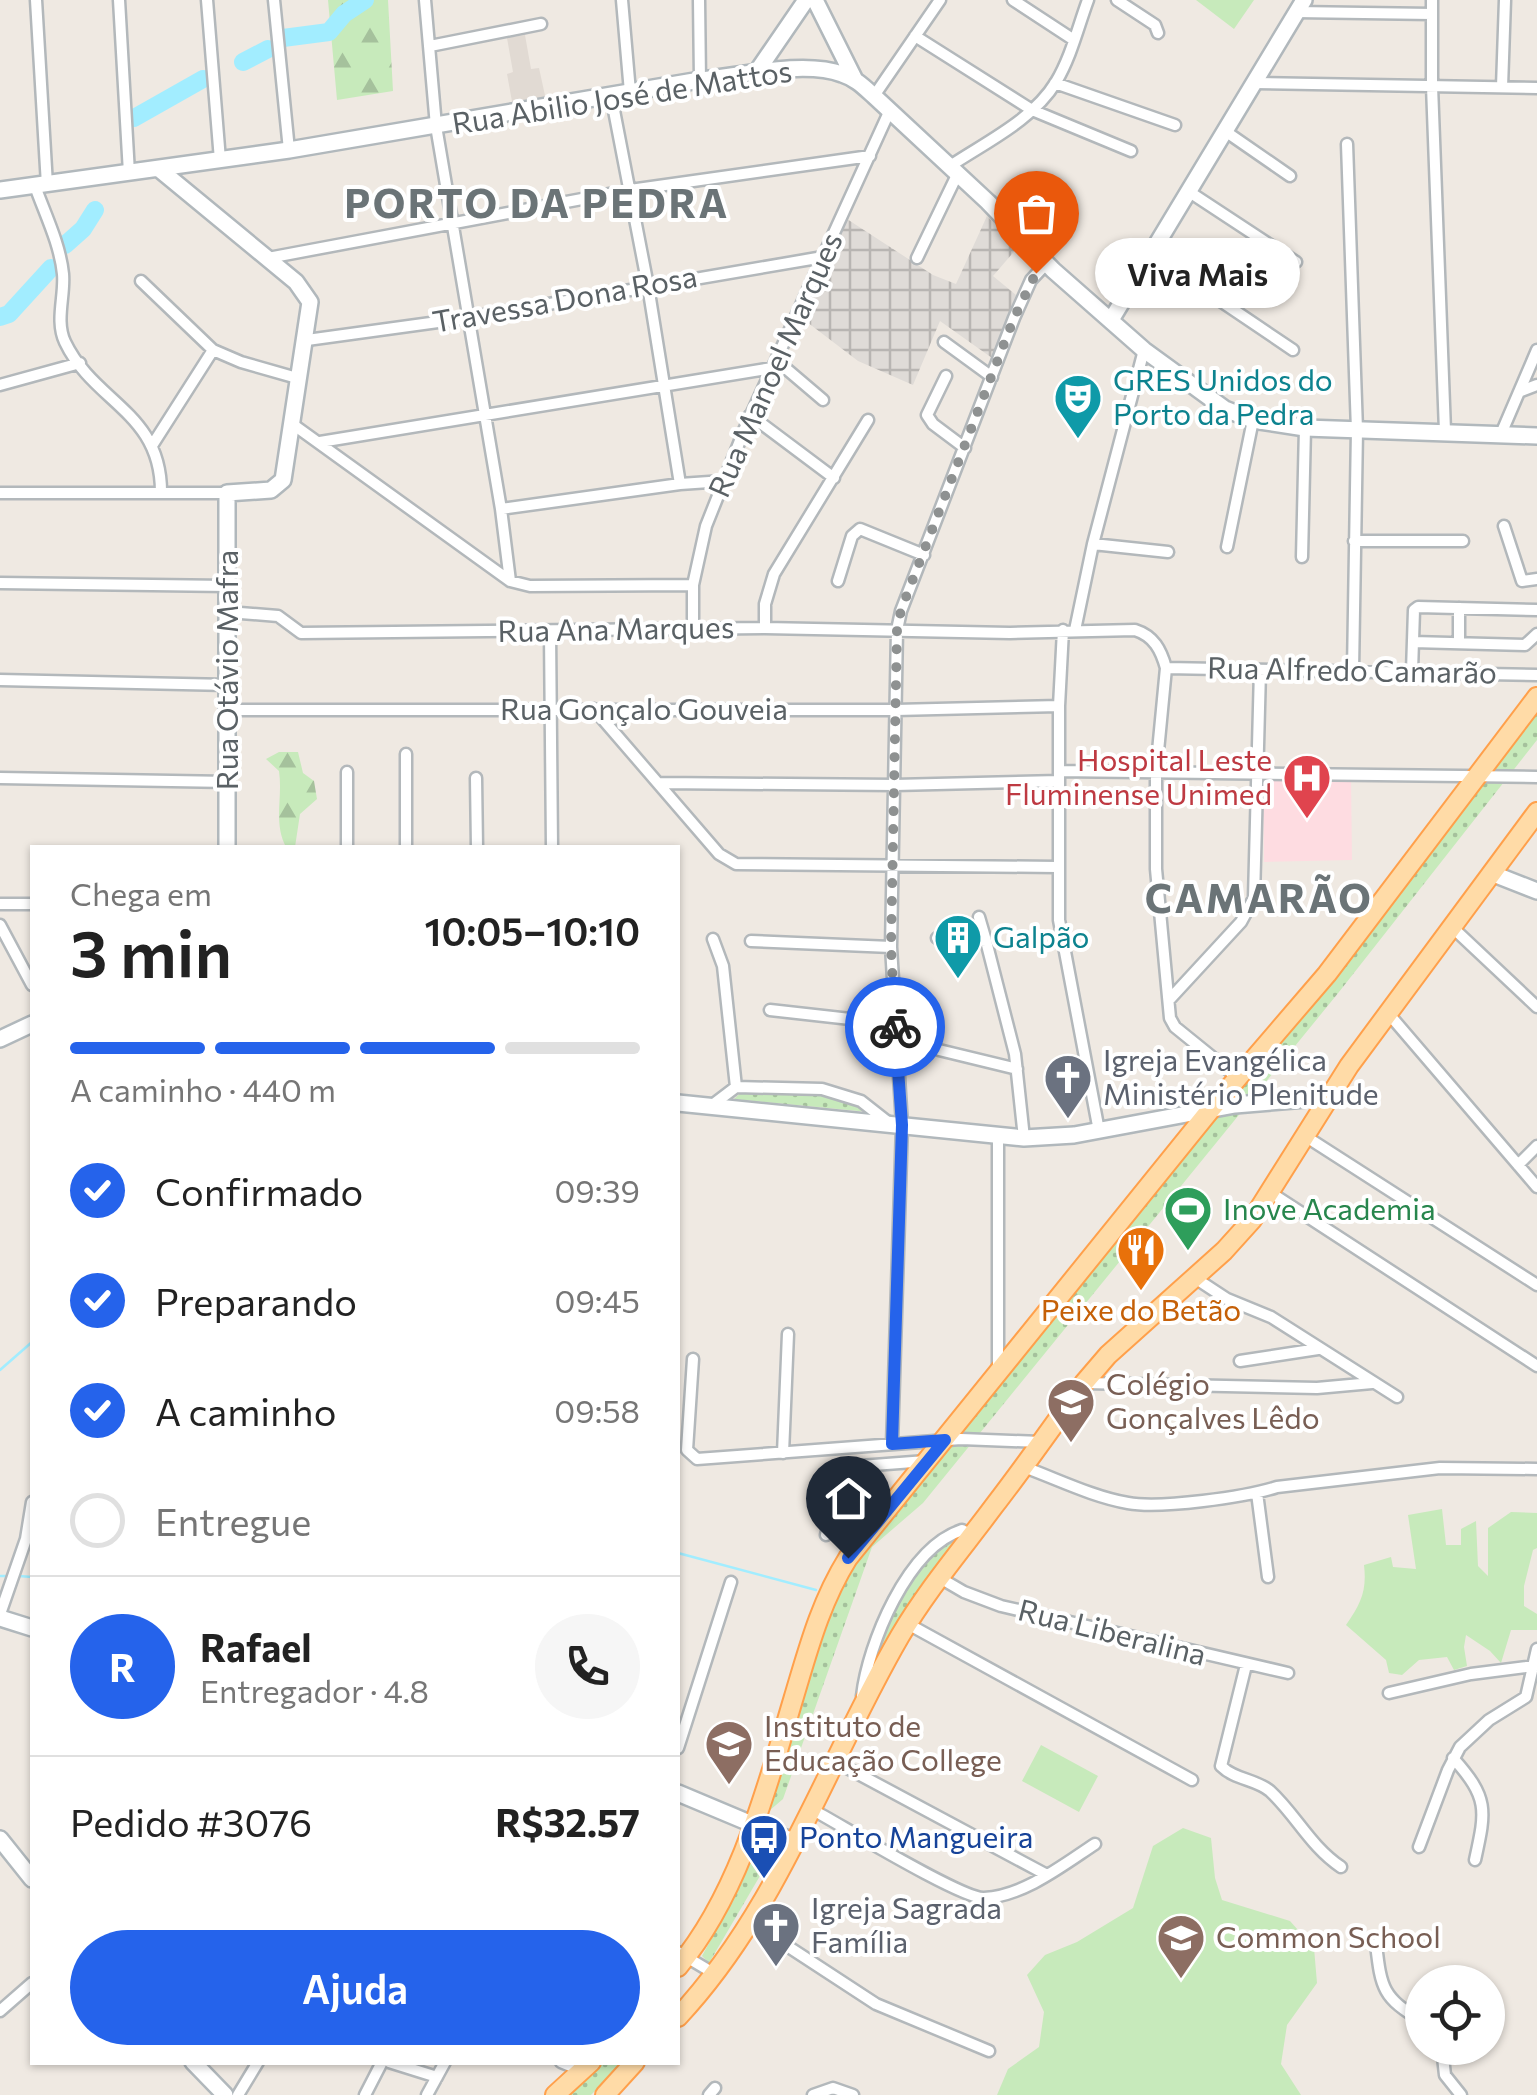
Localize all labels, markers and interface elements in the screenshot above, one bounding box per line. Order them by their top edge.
street label: Rua Abilio José de Mattos [449,50,794,141]
pin [994,171,1079,274]
district label: PORTO DA PEDRA [344,177,730,226]
icon: bag [1009,186,1064,241]
street label: Rua Manoel Marques [699,226,849,502]
callout: Viva Mais [1096,238,1301,308]
text: Viva Mais [1127,253,1268,293]
street label: Travessa Dona Rosa [429,256,700,339]
place label: GRES Unidos do Porto da Pedra [1113,360,1333,431]
theatre icon: GRES Unidos do Porto da Pedra [1052,372,1104,440]
street label: Rua Otávio Mafra [207,550,244,790]
street label: Rua Ana Marques [497,607,735,648]
street label: Rua Alfredo Camarão [1207,647,1497,690]
street label: Rua Gonçalo Gouveia [500,689,788,726]
place label: Hospital Leste Fluminense Unimed [1005,740,1272,811]
hospital icon: Hospital Leste Fluminense Unimed [1281,752,1333,820]
district label: CAMARÃO [1145,872,1373,921]
text: Chega em [70,873,212,913]
text: 10:05–10:10 [425,907,640,954]
text: 3 min [70,911,232,990]
building icon: Galpão [932,912,984,980]
place label: Galpão [993,917,1090,954]
courier [845,977,945,1077]
icon: bike [868,1000,923,1055]
place label: Igreja Evangélica Ministério Plenitude [1103,1040,1379,1111]
church icon: Igreja Evangélica Ministério Plenitude [1042,1052,1094,1120]
text: A caminho · 440 m [70,1069,336,1109]
icon: check [70,1163,125,1218]
text: Confirmado [155,1167,363,1214]
text: 09:39 [554,1170,640,1210]
sports icon: Inove Academia [1162,1184,1214,1252]
place label: Inove Academia [1223,1189,1436,1226]
restaurant icon: Peixe do Betão [1115,1224,1167,1292]
icon: check [70,1273,125,1328]
text: Preparando [155,1277,357,1324]
text: 09:45 [555,1280,640,1320]
place label: Peixe do Betão [1041,1290,1241,1327]
place label: Colégio Gonçalves Lêdo [1106,1364,1320,1435]
school or university icon: Colégio Gonçalves Lêdo [1045,1376,1097,1444]
icon: check [70,1383,125,1438]
text: A caminho [155,1387,336,1434]
text: 09:58 [554,1390,640,1430]
pin [806,1456,891,1559]
icon: home [821,1471,876,1526]
text: Entregue [155,1497,311,1544]
street label: Rua Liberalina [1015,1589,1210,1672]
button: phone [535,1614,640,1719]
text: Rafael [200,1623,312,1670]
text: R [109,1643,136,1690]
text: Entregador · 4.8 [200,1670,429,1710]
place label: Instituto de Educação College [764,1706,1002,1777]
school or university icon: Instituto de Educação College [703,1718,755,1786]
text: Pedido #3076 [70,1798,312,1845]
text: R$32.57 [495,1798,640,1845]
bus stop icon: Ponto Mangueira [738,1812,790,1880]
place label: Ponto Mangueira [799,1817,1033,1854]
place label: Igreja Sagrada Família [811,1888,1002,1959]
church icon: Igreja Sagrada Família [750,1900,802,1968]
school or university icon: Common School [1155,1912,1207,1980]
place label: Common School [1216,1917,1441,1954]
button: Ajuda [70,1930,640,2045]
map controls [1405,1965,1505,2065]
button: locate [1405,1965,1505,2065]

